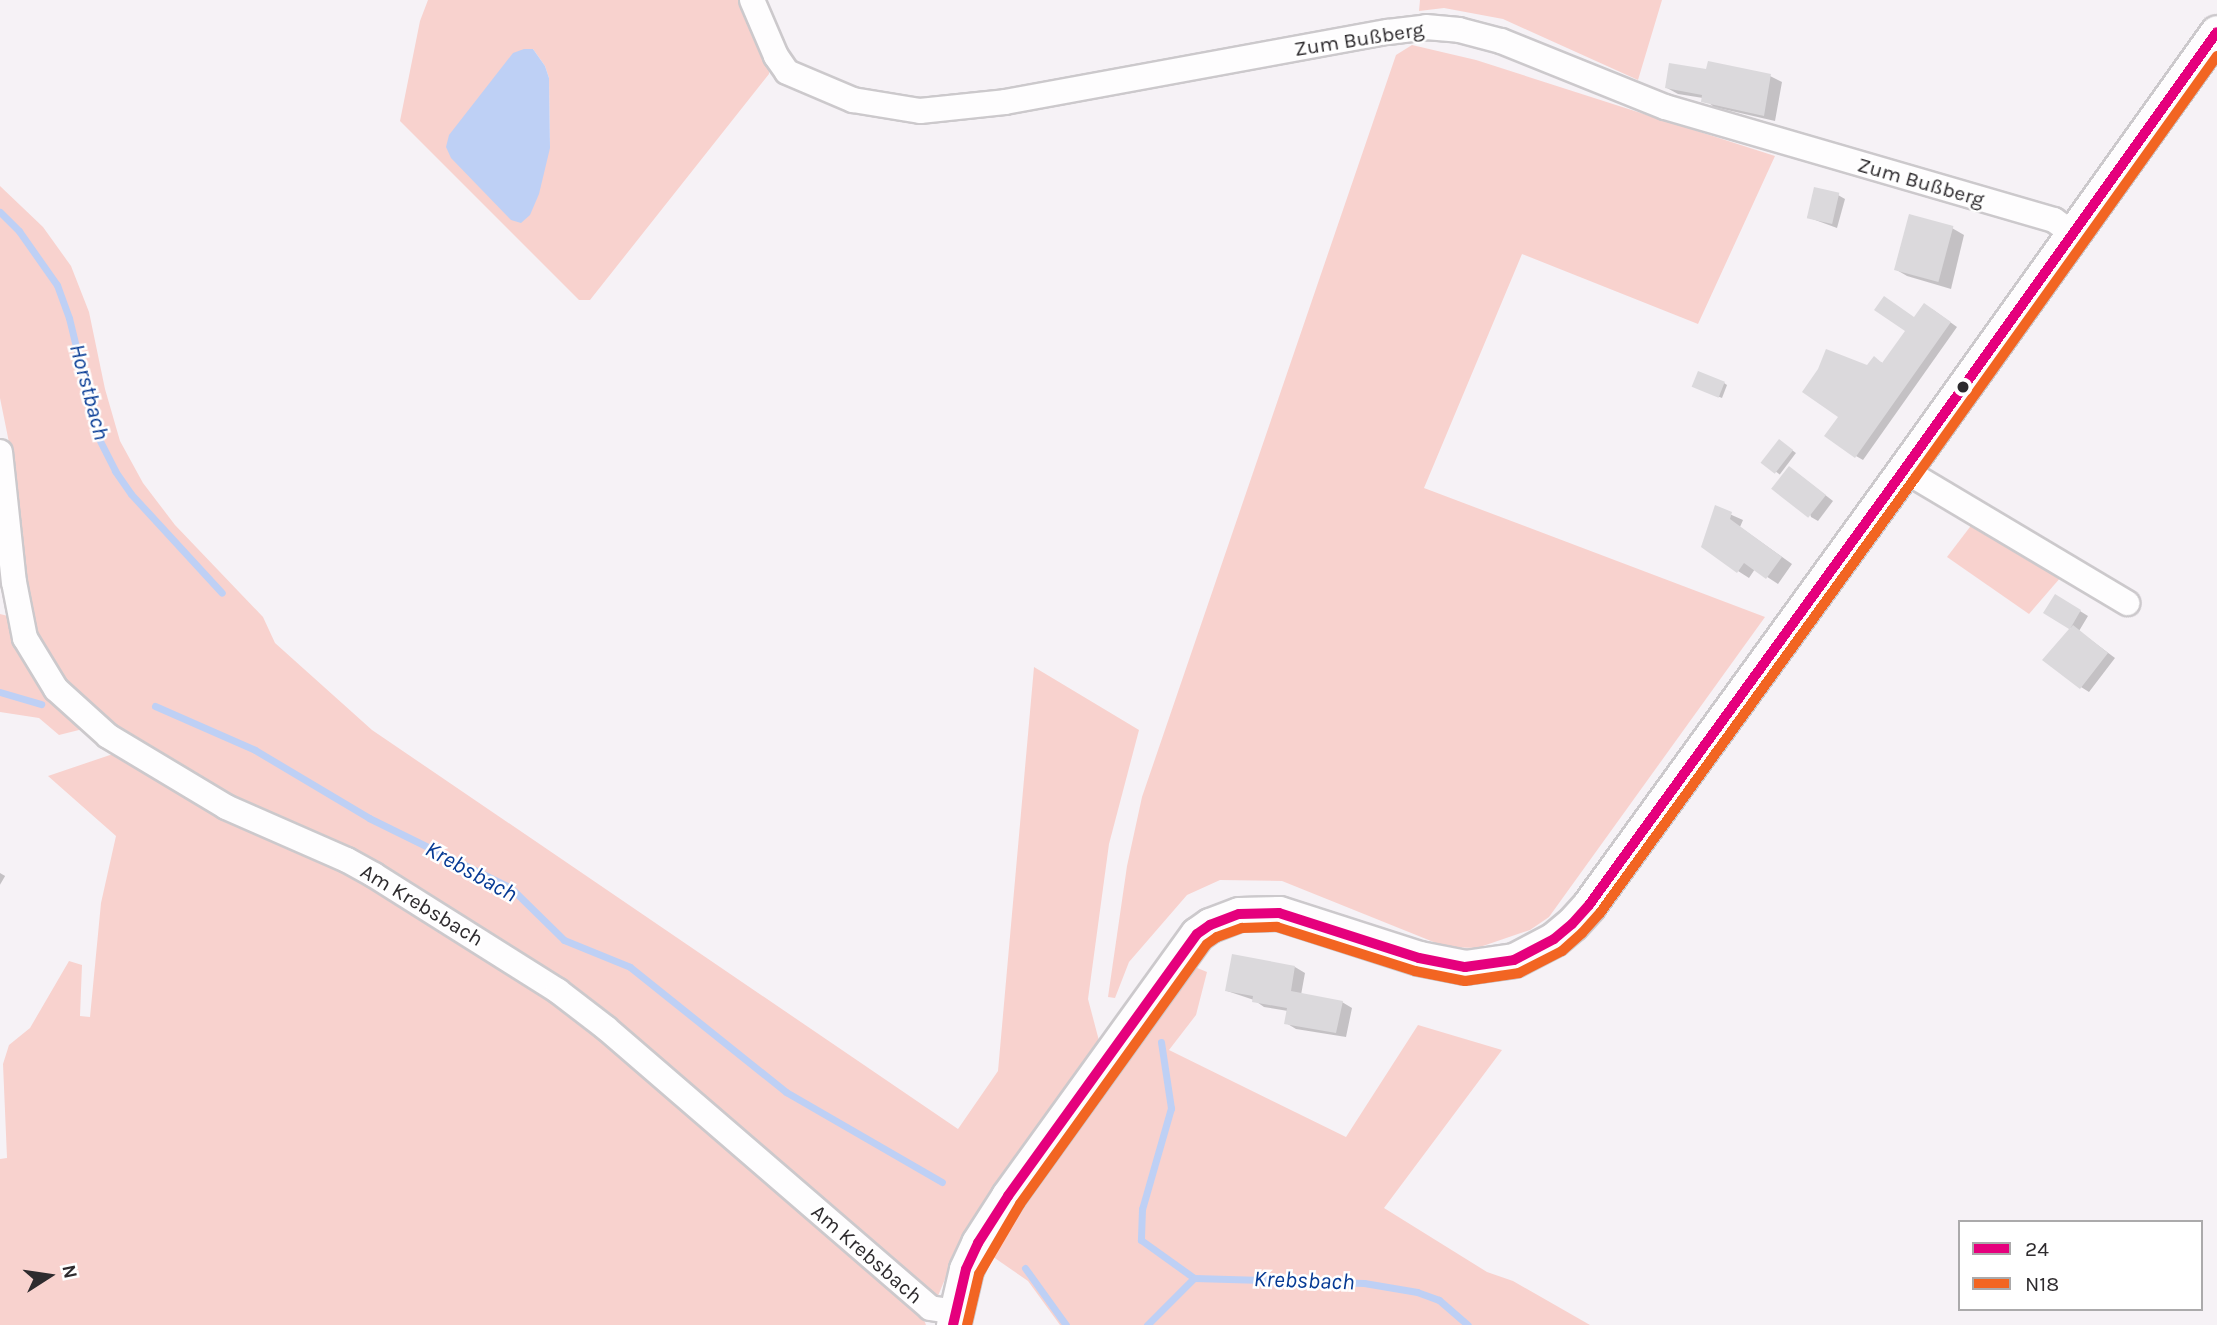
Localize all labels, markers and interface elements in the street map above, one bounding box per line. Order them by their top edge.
street label: Zum Bußberg [1292,16,1426,62]
street label: Zum Bußberg [1855,152,1987,212]
water label: Horstbach [63,341,115,443]
unlabelled marker [1956,380,1970,394]
water label: Krebsbach [420,835,522,909]
street label: Am Krebsbach [356,858,488,952]
street label: Am Krebsbach [806,1199,928,1309]
legend [1958,1220,2203,1311]
text: 24 [2025,1237,2049,1261]
north arrow [14,1241,84,1311]
text: N [57,1263,82,1281]
water label: Krebsbach [1253,1265,1355,1297]
text: N18 [2025,1272,2059,1296]

